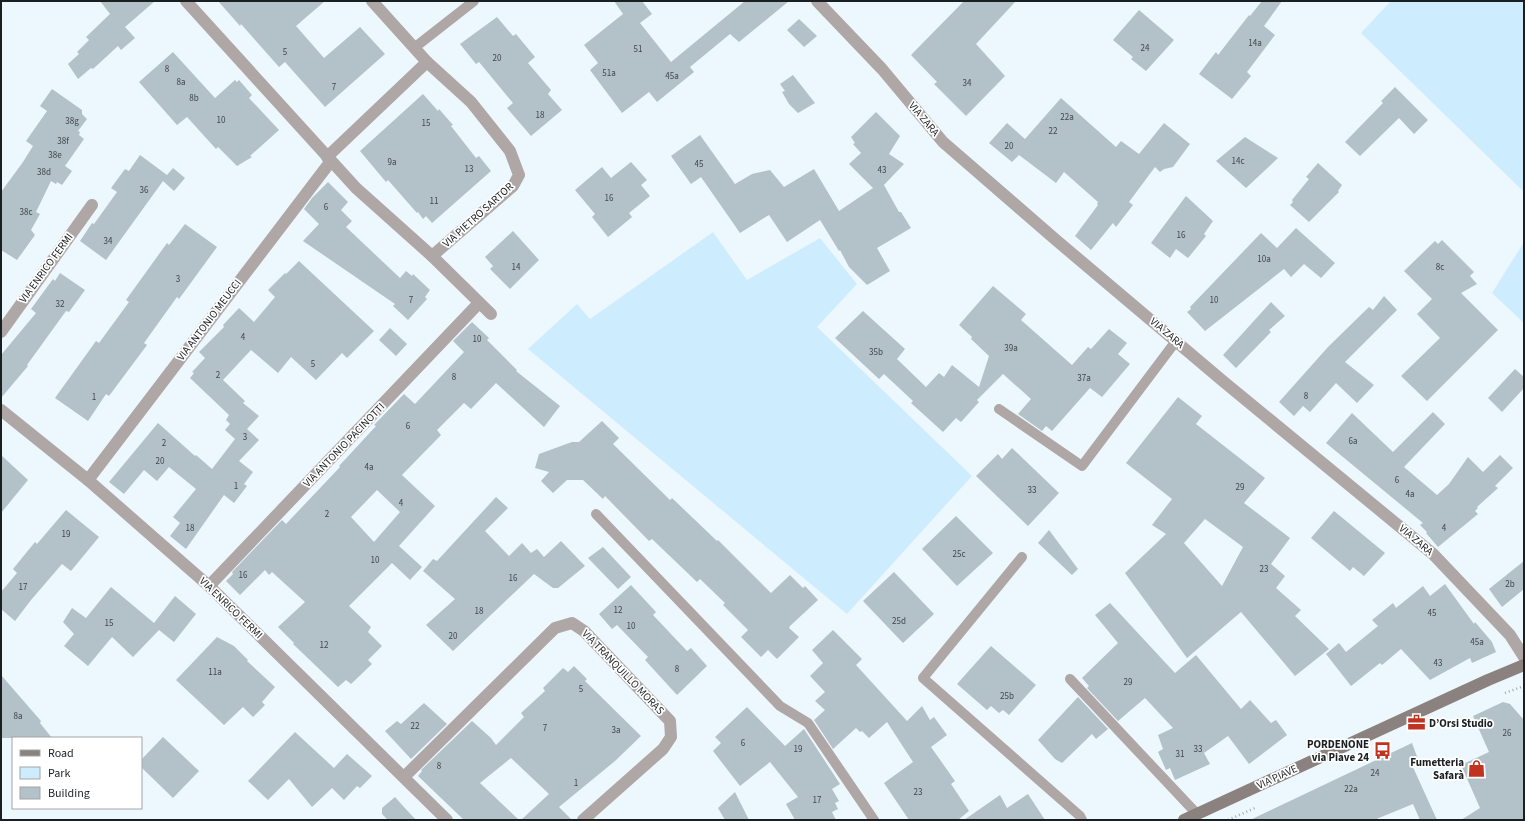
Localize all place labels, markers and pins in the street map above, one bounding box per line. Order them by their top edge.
office icon: D’Orsi Studio [1406,713,1426,733]
place label: D’Orsi Studio [1429,716,1493,731]
place label: PORDENONE via Piave 24 [1307,737,1369,765]
bus stop icon: PORDENONE via Piave 24 [1372,740,1392,760]
place label: Fumetteria Safarà [1410,755,1464,783]
shop icon: Fumetteria Safarà [1467,758,1487,778]

